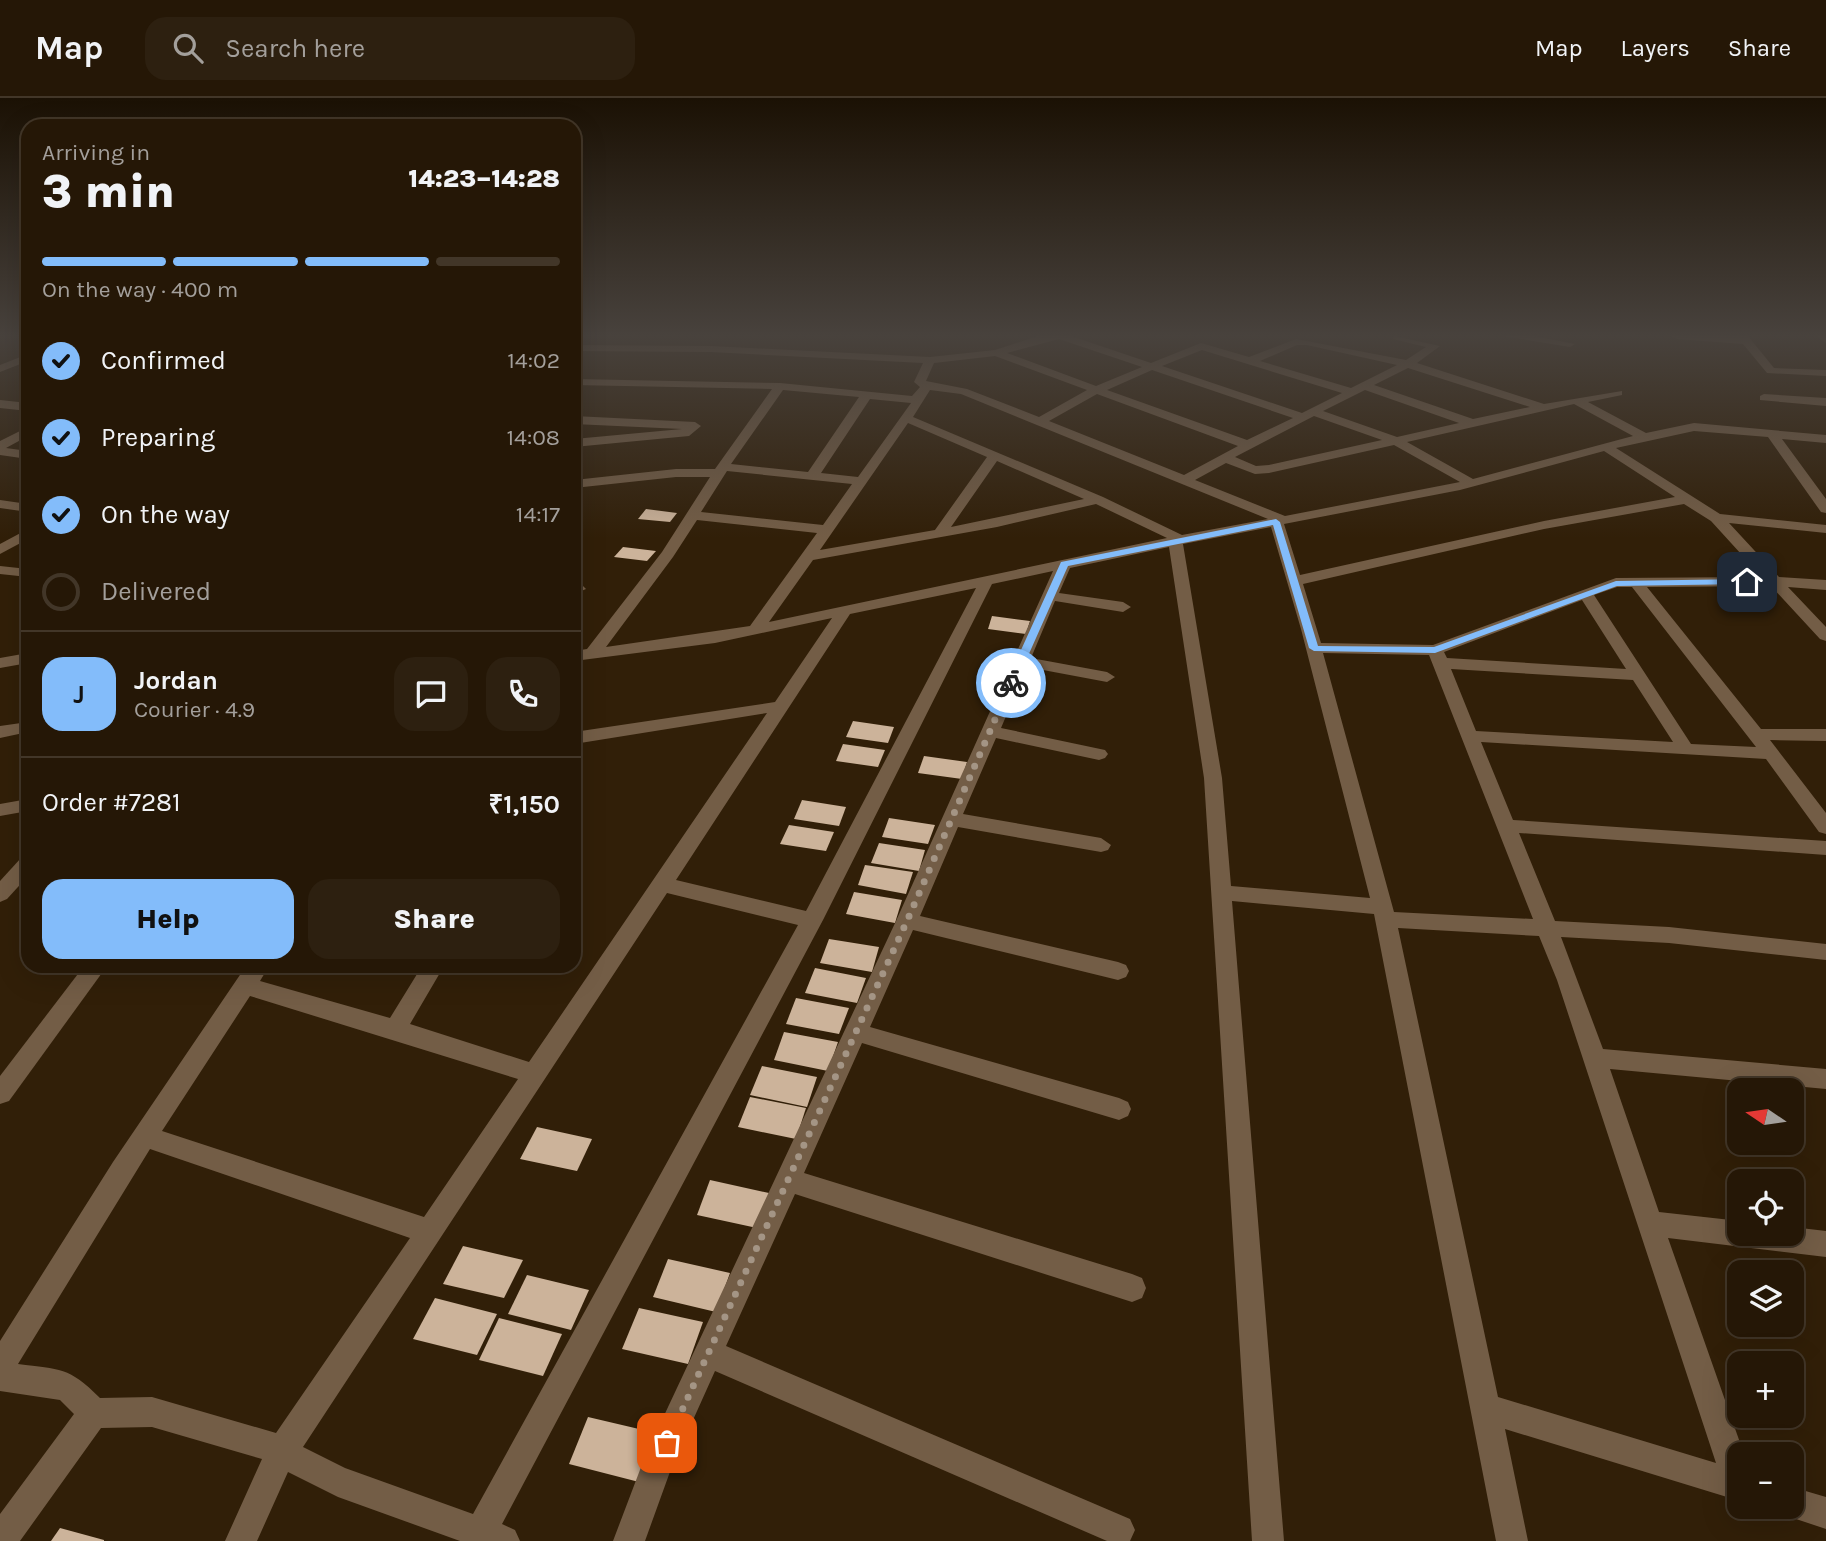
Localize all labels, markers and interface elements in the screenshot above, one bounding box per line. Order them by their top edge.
search box [145,17,635,80]
text: Map [35,29,103,67]
icon: search [169,29,207,67]
text: Search here [225,33,365,64]
text: Map [1535,34,1583,62]
text: Layers [1621,34,1690,62]
text: Share [1728,34,1791,62]
text: Arriving in [42,139,150,166]
text: 14:23–14:28 [408,163,560,194]
text: 3 min [42,165,175,219]
text: On the way · 400 m [42,276,238,303]
icon: check [42,342,80,380]
text: Confirmed [101,345,226,376]
text: 14:02 [507,347,560,374]
icon: check [42,419,80,457]
text: Preparing [101,422,215,453]
text: 14:08 [506,424,560,451]
icon: check [42,496,80,534]
text: On the way [101,499,230,530]
text: 14:17 [516,501,560,528]
pin [1717,552,1777,612]
icon: home [1728,563,1766,601]
text: Delivered [101,576,211,607]
courier [976,648,1046,718]
button: chat [394,657,468,731]
button: phone [486,657,560,731]
icon: bike [992,664,1030,702]
text: Jordan [134,665,218,696]
text: J [73,679,85,710]
text: Courier · 4.9 [134,696,255,723]
text: Order #7281 [42,787,181,818]
text: ₹1,150 [488,789,560,820]
button: Help [42,879,294,959]
button: Share [308,879,560,959]
north arrow [1727,1078,1804,1155]
map controls [1727,1078,1804,1519]
button: locate [1727,1169,1804,1246]
button: layers [1727,1260,1804,1337]
button: + [1727,1351,1804,1428]
pin [637,1413,697,1473]
icon: bag [648,1424,686,1462]
button: − [1727,1442,1804,1519]

